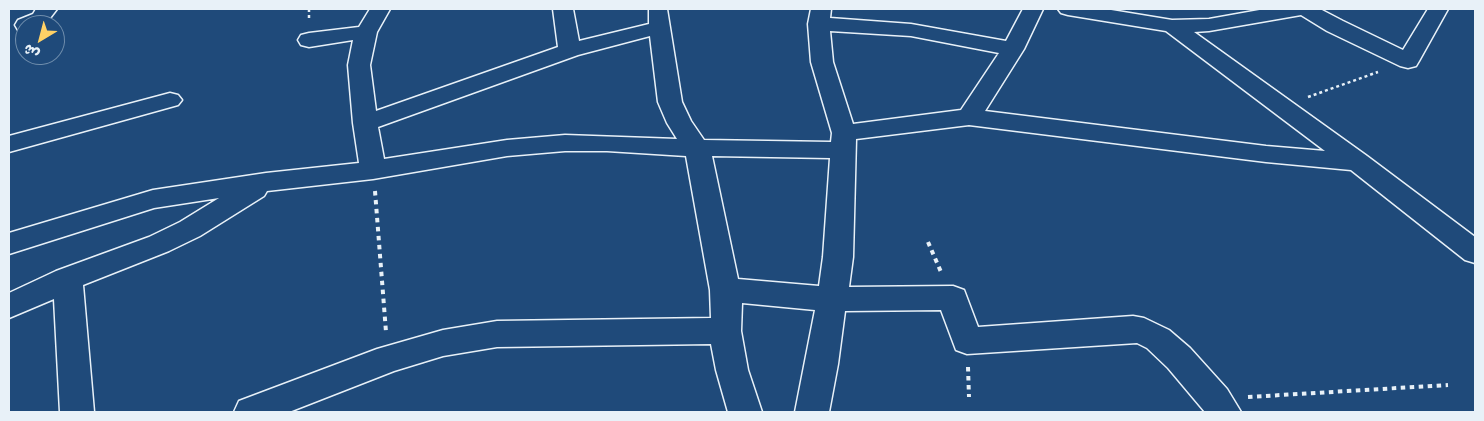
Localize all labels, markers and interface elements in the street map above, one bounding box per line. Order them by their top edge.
north arrow [15,15,65,65]
text: ش [20,40,43,63]

